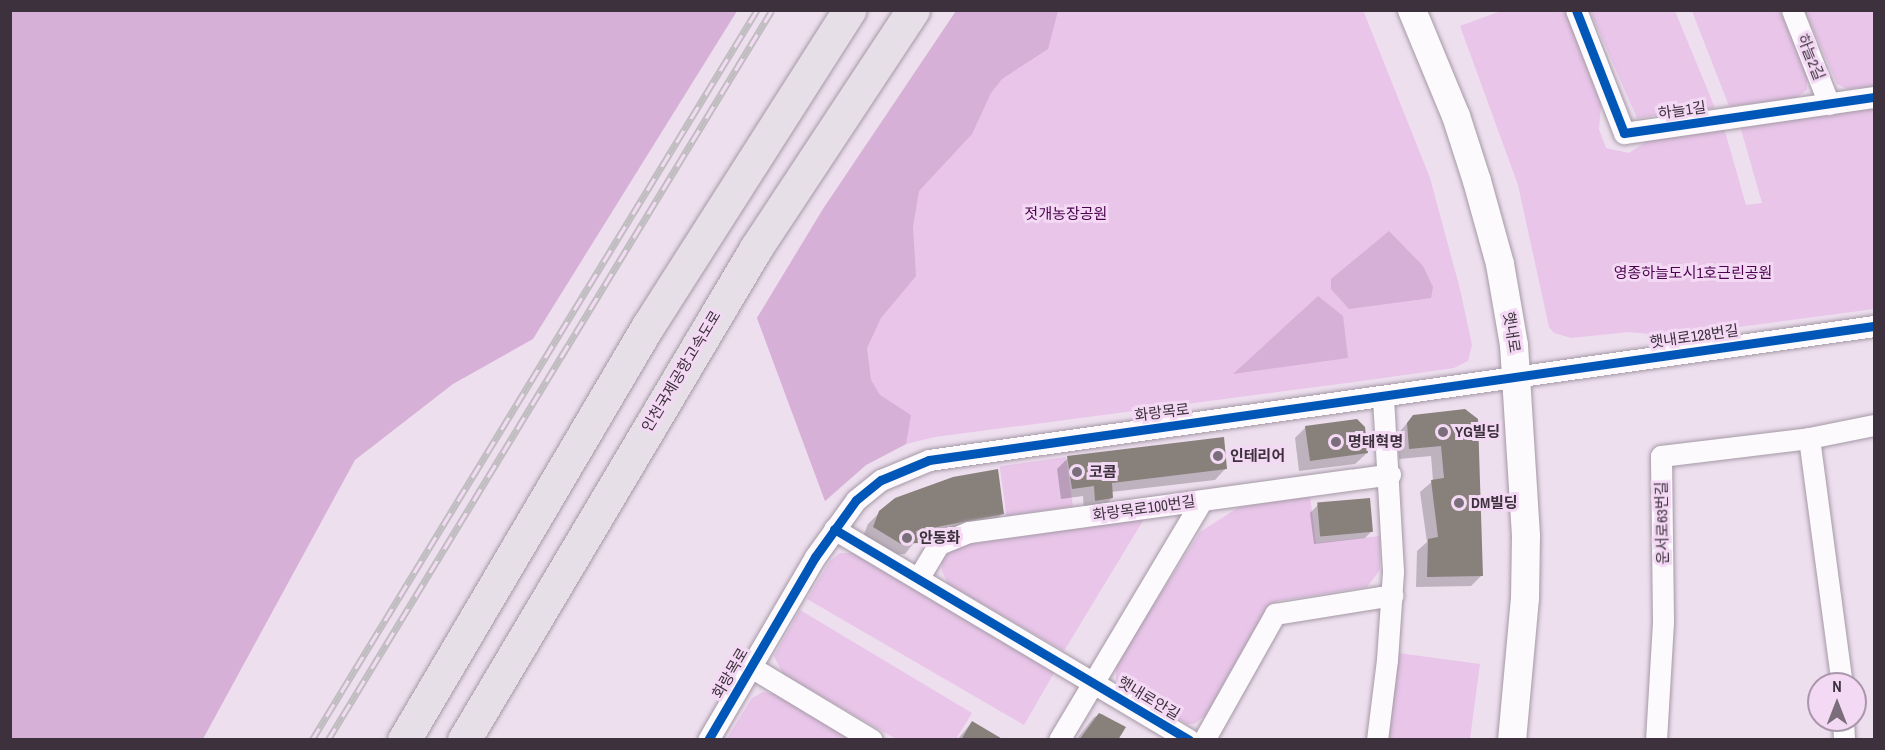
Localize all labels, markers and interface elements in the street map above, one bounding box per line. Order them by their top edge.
street label: 하늘2길 [1794,31,1828,83]
street label: 하늘1길 [1657,98,1707,122]
park label: 젓개농장공원 [1025,205,1107,223]
park label: 영종하늘도시1호근린공원 [1614,264,1772,282]
street label: 인천국제공항고속도로 [638,307,724,435]
street label: 햇내로 [1500,310,1524,354]
street label: 햇내로128번길 [1648,321,1740,351]
street label: 화랑목로 [1134,400,1190,424]
place label: YG빌딩 [1455,423,1500,441]
marker: YG빌딩 [1436,425,1450,439]
place label: 명태혁명 [1348,433,1403,451]
marker: 명태혁명 [1329,435,1343,449]
place label: 인테리어 [1230,447,1285,465]
marker: 인테리어 [1211,449,1225,463]
place label: 코콤 [1089,463,1117,481]
marker: 코콤 [1070,465,1084,479]
street label: 운서로63번길 [1652,482,1672,564]
street label: 화랑목로100번길 [1092,492,1196,524]
place label: DM빌딩 [1471,494,1518,512]
marker: DM빌딩 [1452,496,1466,510]
place label: 안동화 [919,529,960,547]
marker: 안동화 [900,531,914,545]
street label: 화랑목로 [708,645,752,701]
north arrow [1807,672,1867,732]
street label: 햇내로안길 [1115,673,1183,723]
text: N [1832,675,1842,697]

